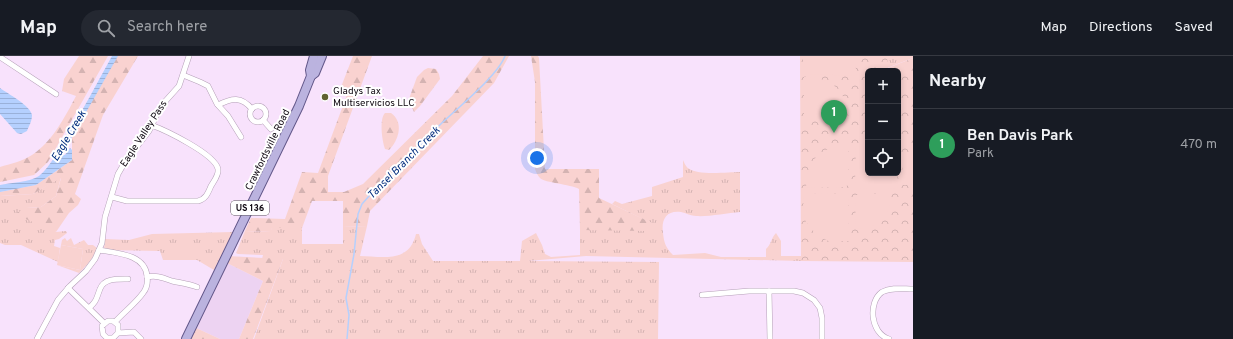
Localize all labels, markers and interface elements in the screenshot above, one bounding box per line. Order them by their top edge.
search box [81,10,361,46]
text: Map [20,16,57,40]
icon: search [95,17,117,39]
text: Search here [127,18,207,37]
text: Map [1041,19,1067,36]
text: Directions [1089,19,1153,36]
text: Saved [1175,19,1213,36]
map controls [865,68,901,176]
button: + [865,68,901,104]
text: Nearby [929,71,986,93]
place label: Gladys Tax Multiservicios LLC [333,85,415,110]
marker: Gladys Tax Multiservicios LLC [320,92,330,102]
street label: Eagle Valley Pass [118,98,171,170]
pin: 1 [821,100,847,133]
button: − [865,104,901,140]
street label: Crawfordsville Road [243,107,293,193]
water label: Eagle Creek [48,108,90,164]
water label: Tansel Branch Creek [365,123,444,202]
text: Ben Davis Park [967,127,1073,146]
text: 1 [939,137,945,153]
text: 470 m [1180,137,1217,153]
button: locate [865,140,901,176]
text: Park [967,146,994,162]
your location [527,148,547,168]
road number: US 136 [231,201,269,215]

